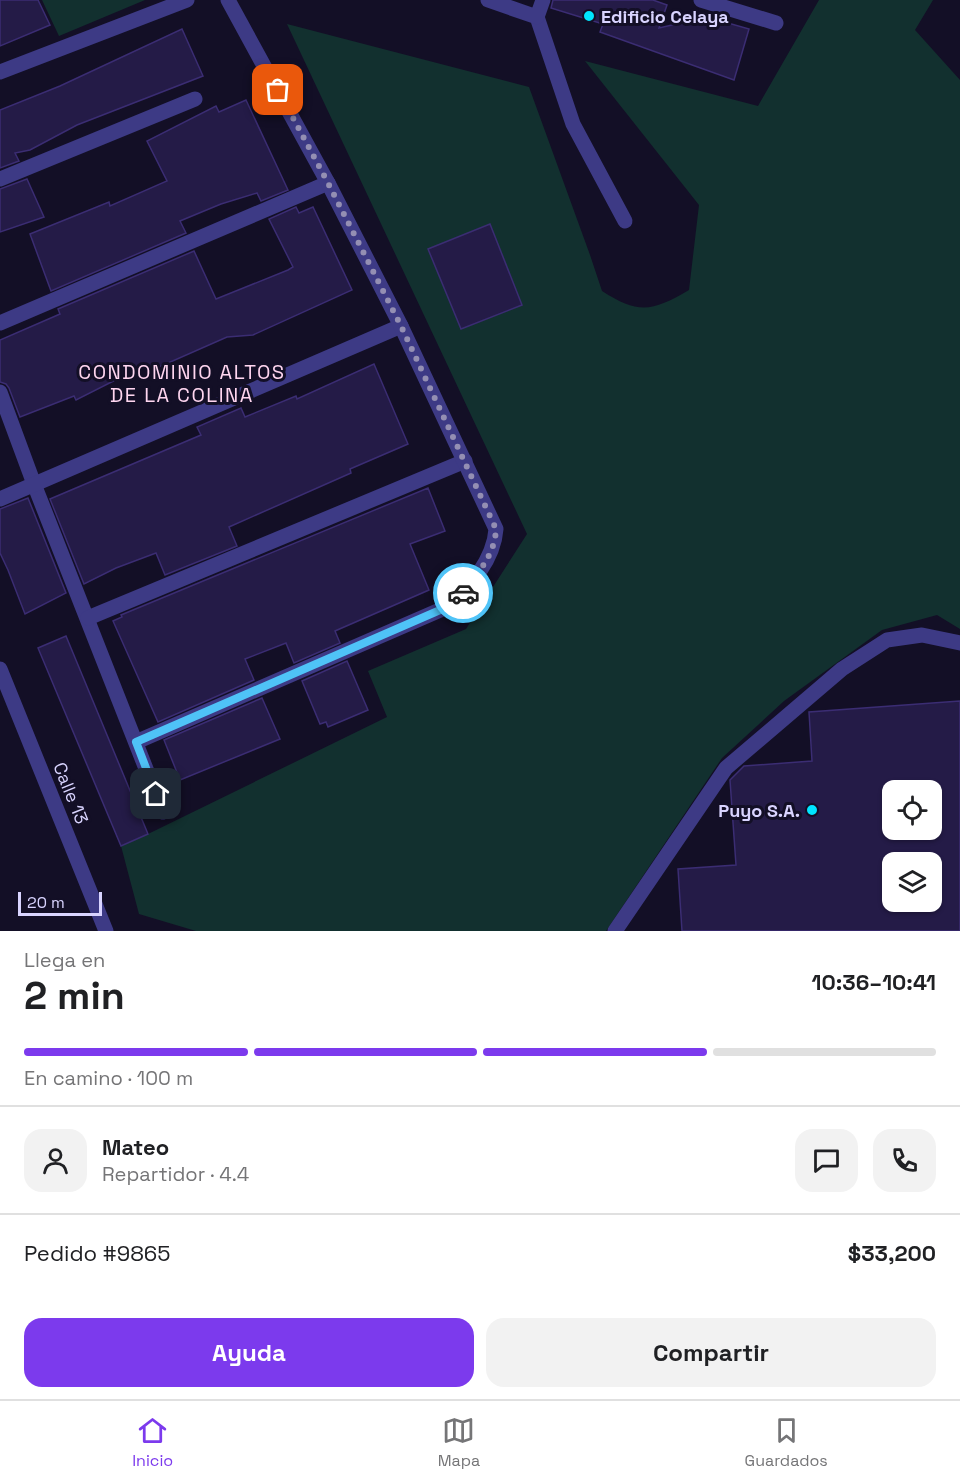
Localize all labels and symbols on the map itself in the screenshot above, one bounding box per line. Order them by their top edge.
place label: Edificio Celaya [601,5,729,28]
marker: Edificio Celaya [582,9,596,23]
pin [252,64,303,115]
district label: CONDOMINIO ALTOS DE LA COLINA [78,359,286,408]
courier [433,563,493,623]
street label: Calle 13 [48,759,94,827]
pin [130,768,181,819]
place label: Puyo S.A. [718,799,800,822]
marker: Puyo S.A. [805,803,819,817]
scale bar [18,889,102,916]

